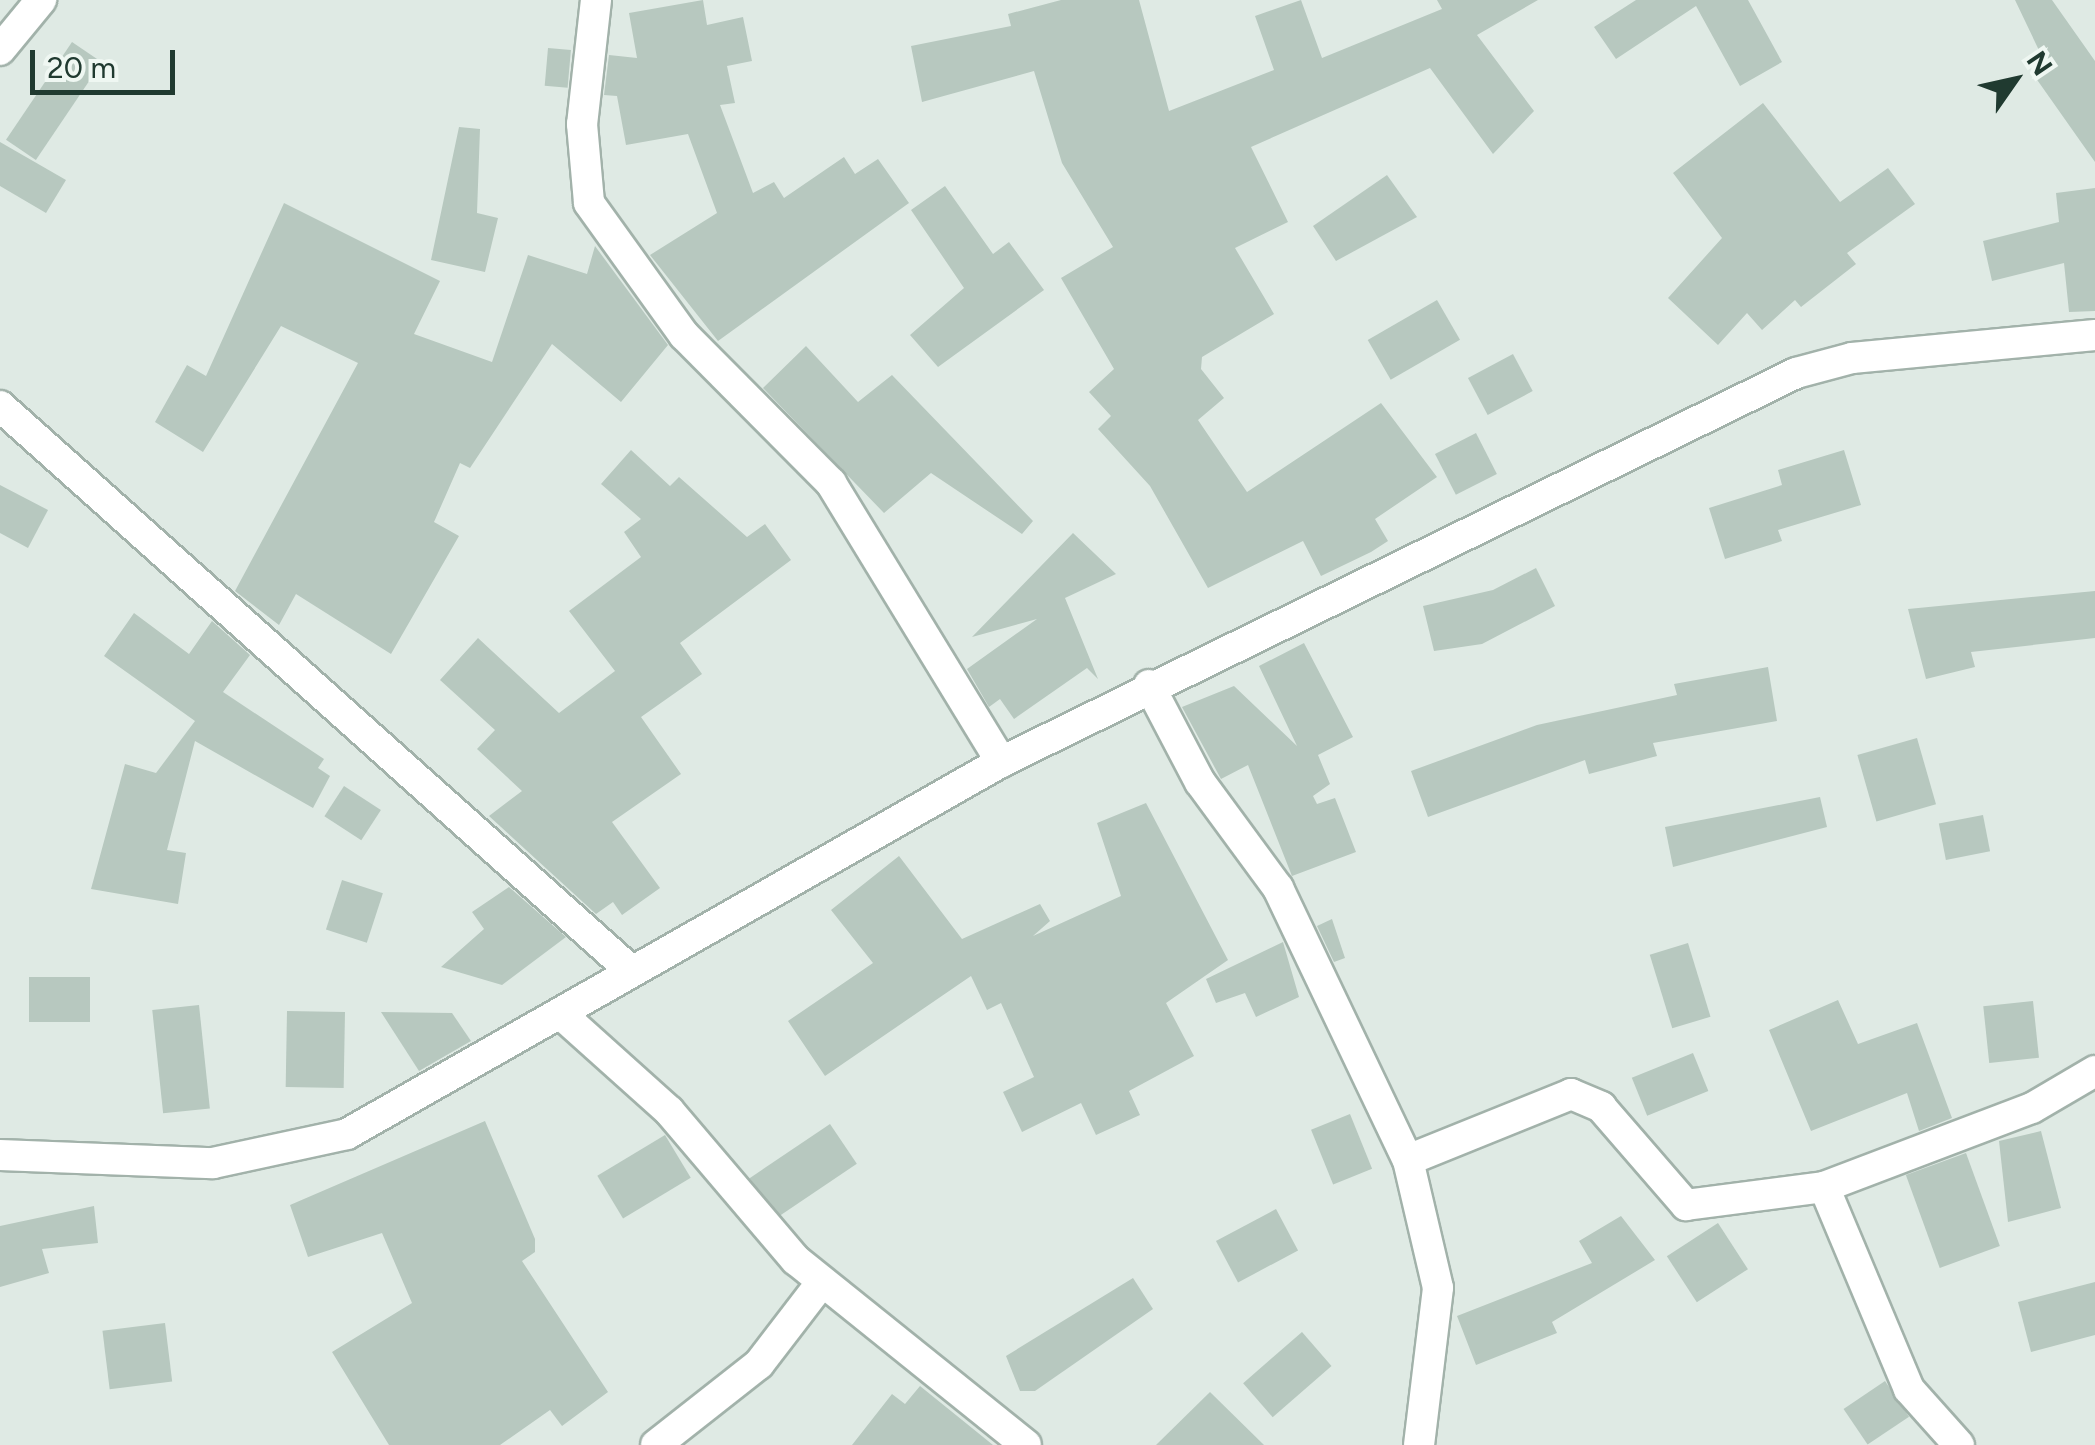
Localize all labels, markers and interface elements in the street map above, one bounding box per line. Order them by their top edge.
scale bar [35,30,180,92]
north arrow [1965,30,2065,130]
text: N [2020,45,2060,82]
text: 20 m [47,49,116,86]

